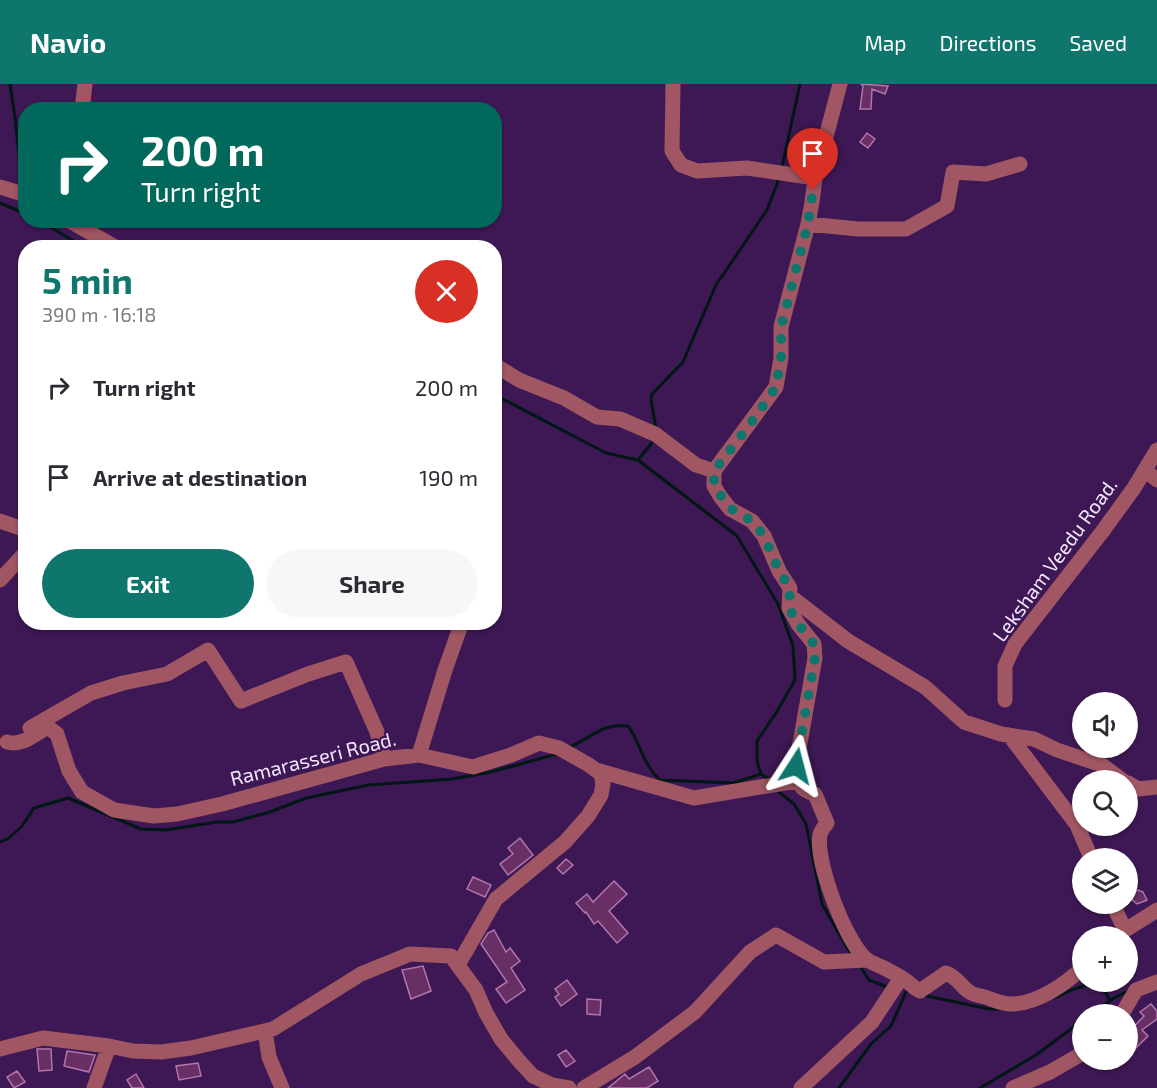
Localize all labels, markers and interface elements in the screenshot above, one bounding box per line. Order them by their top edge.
text: Navio [30,25,106,59]
text: Map [864,30,907,55]
text: Directions [940,30,1036,55]
text: Saved [1069,30,1127,55]
text: 200 m [141,124,264,174]
icon: right [42,126,120,204]
pin [787,128,838,190]
icon: arrive [796,137,829,170]
text: Turn right [141,175,261,207]
text: 5 min [42,258,133,301]
button: close [415,260,478,323]
text: 390 m · 16:18 [42,302,156,326]
icon: right [42,371,75,404]
text: Turn right [93,374,195,400]
text: 200 m [415,374,478,400]
icon: arrive [42,461,75,494]
text: Arrive at destination [93,464,307,490]
text: 190 m [419,464,478,490]
street label: Leksham Veedu Road. [987,473,1122,646]
button: Exit [42,549,254,618]
button: Share [266,549,478,618]
map controls [1072,692,1138,1070]
button: sound [1072,692,1138,758]
street label: Ramarasseri Road. [227,726,398,790]
position arrow [764,734,828,798]
button: search [1072,770,1138,836]
button: layers [1072,848,1138,914]
button: + [1072,926,1138,992]
button: − [1072,1004,1138,1070]

